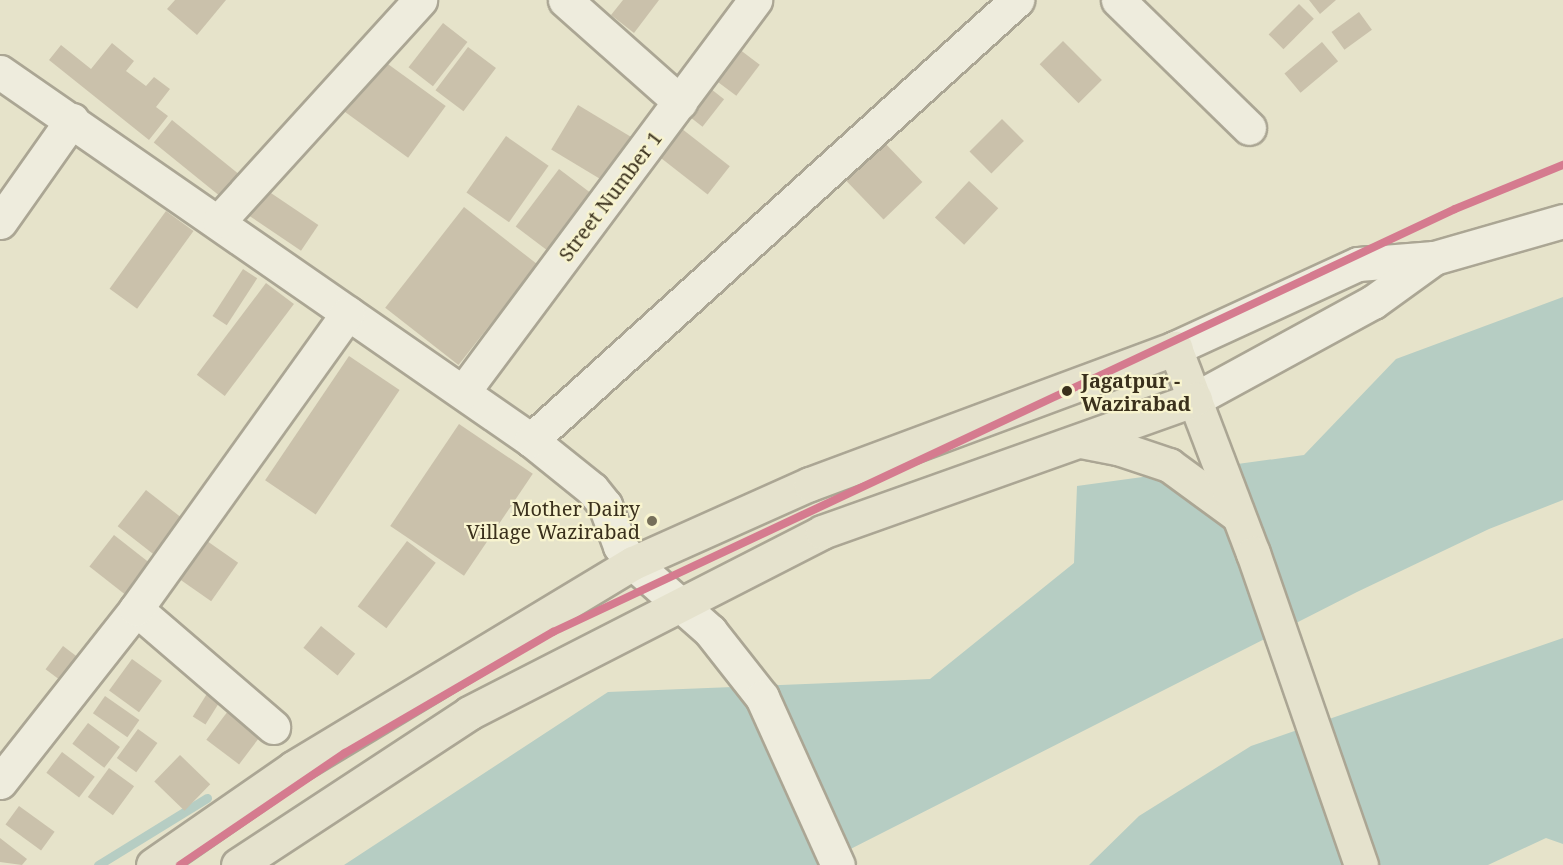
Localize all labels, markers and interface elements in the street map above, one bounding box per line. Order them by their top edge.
street label: Street Number 1 [553,126,667,266]
place label: Jagatpur - Wazirabad [1081,368,1191,415]
marker: Jagatpur - Wazirabad [1058,382,1076,400]
place label: Mother Dairy Village Wazirabad [466,497,640,544]
marker: Mother Dairy Village Wazirabad [645,514,659,528]

